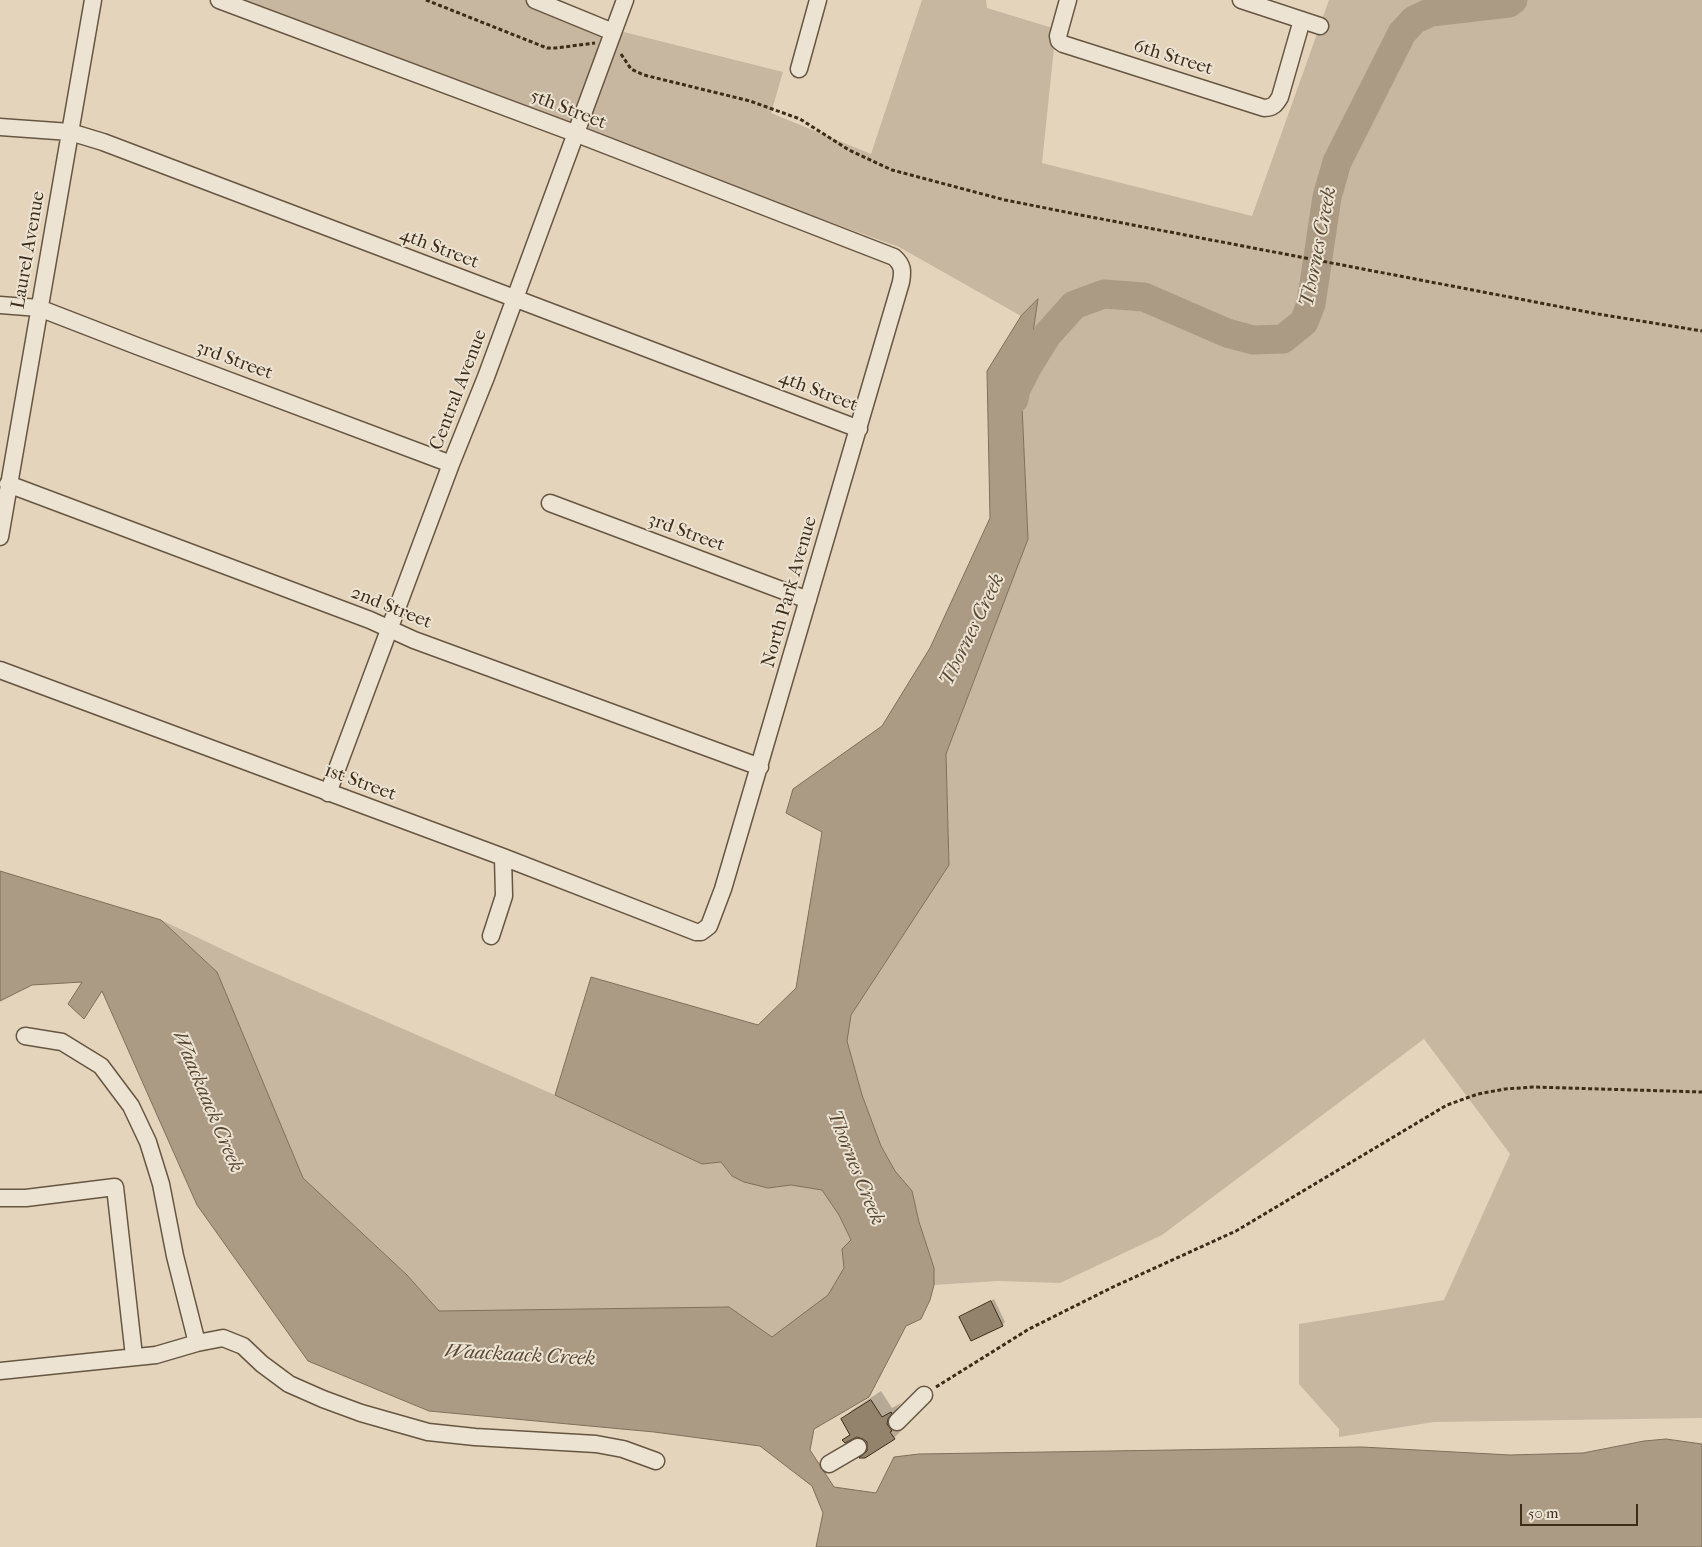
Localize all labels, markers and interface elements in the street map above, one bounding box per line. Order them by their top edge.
street label: 6th Street [1130,35,1216,81]
street label: 5th Street [527,85,609,135]
water label: Thornes Creek [1296,185,1342,309]
street label: Laurel Avenue [7,189,51,311]
street label: 4th Street [396,224,482,274]
street label: Central Avenue [426,326,492,454]
street label: 3rd Street [192,337,276,385]
street label: 4th Street [775,367,861,417]
street label: 3rd Street [644,509,728,557]
street label: North Park Avenue [757,514,823,670]
water label: Thornes Creek [936,570,1010,690]
street label: 2nd Street [347,581,435,635]
street label: 1st Street [321,759,399,807]
water label: Waackaack Creek [166,1028,248,1176]
water label: Thornes Creek [821,1107,889,1229]
water label: Waackaack Creek [444,1340,596,1372]
scale bar [1522,1494,1640,1526]
text: 50 m [1528,1504,1558,1522]

